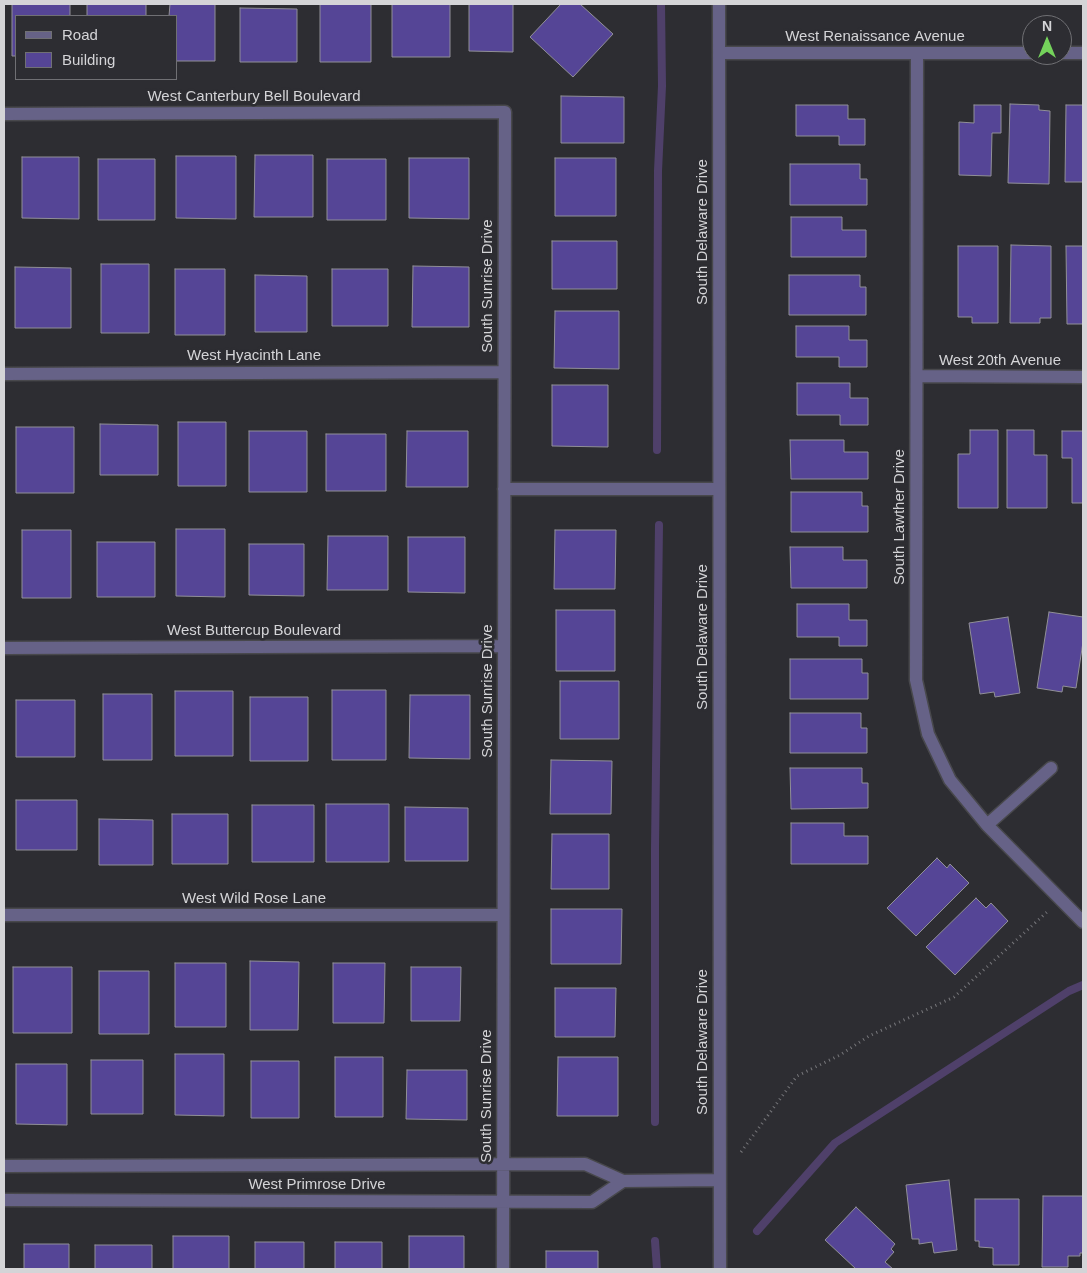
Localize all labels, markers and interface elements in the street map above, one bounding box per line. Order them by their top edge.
legend [15,15,178,80]
north arrow [1022,15,1072,65]
text: N [1042,18,1052,34]
text: Road [62,26,98,43]
street label: West Renaissance Avenue [785,28,965,46]
text: Building [62,51,115,68]
street label: West Canterbury Bell Boulevard [147,88,361,106]
street label: South Delaware Drive [694,159,712,305]
street label: South Sunrise Drive [479,219,497,353]
street label: West Hyacinth Lane [187,347,321,365]
street label: West 20th Avenue [939,352,1061,370]
street label: South Lawther Drive [891,449,909,585]
street label: South Delaware Drive [694,564,712,710]
street label: West Buttercup Boulevard [167,622,341,640]
street label: South Sunrise Drive [479,624,497,758]
street label: West Wild Rose Lane [182,890,326,908]
street label: South Delaware Drive [694,969,712,1115]
street label: South Sunrise Drive [478,1029,496,1163]
street label: West Primrose Drive [248,1176,386,1194]

